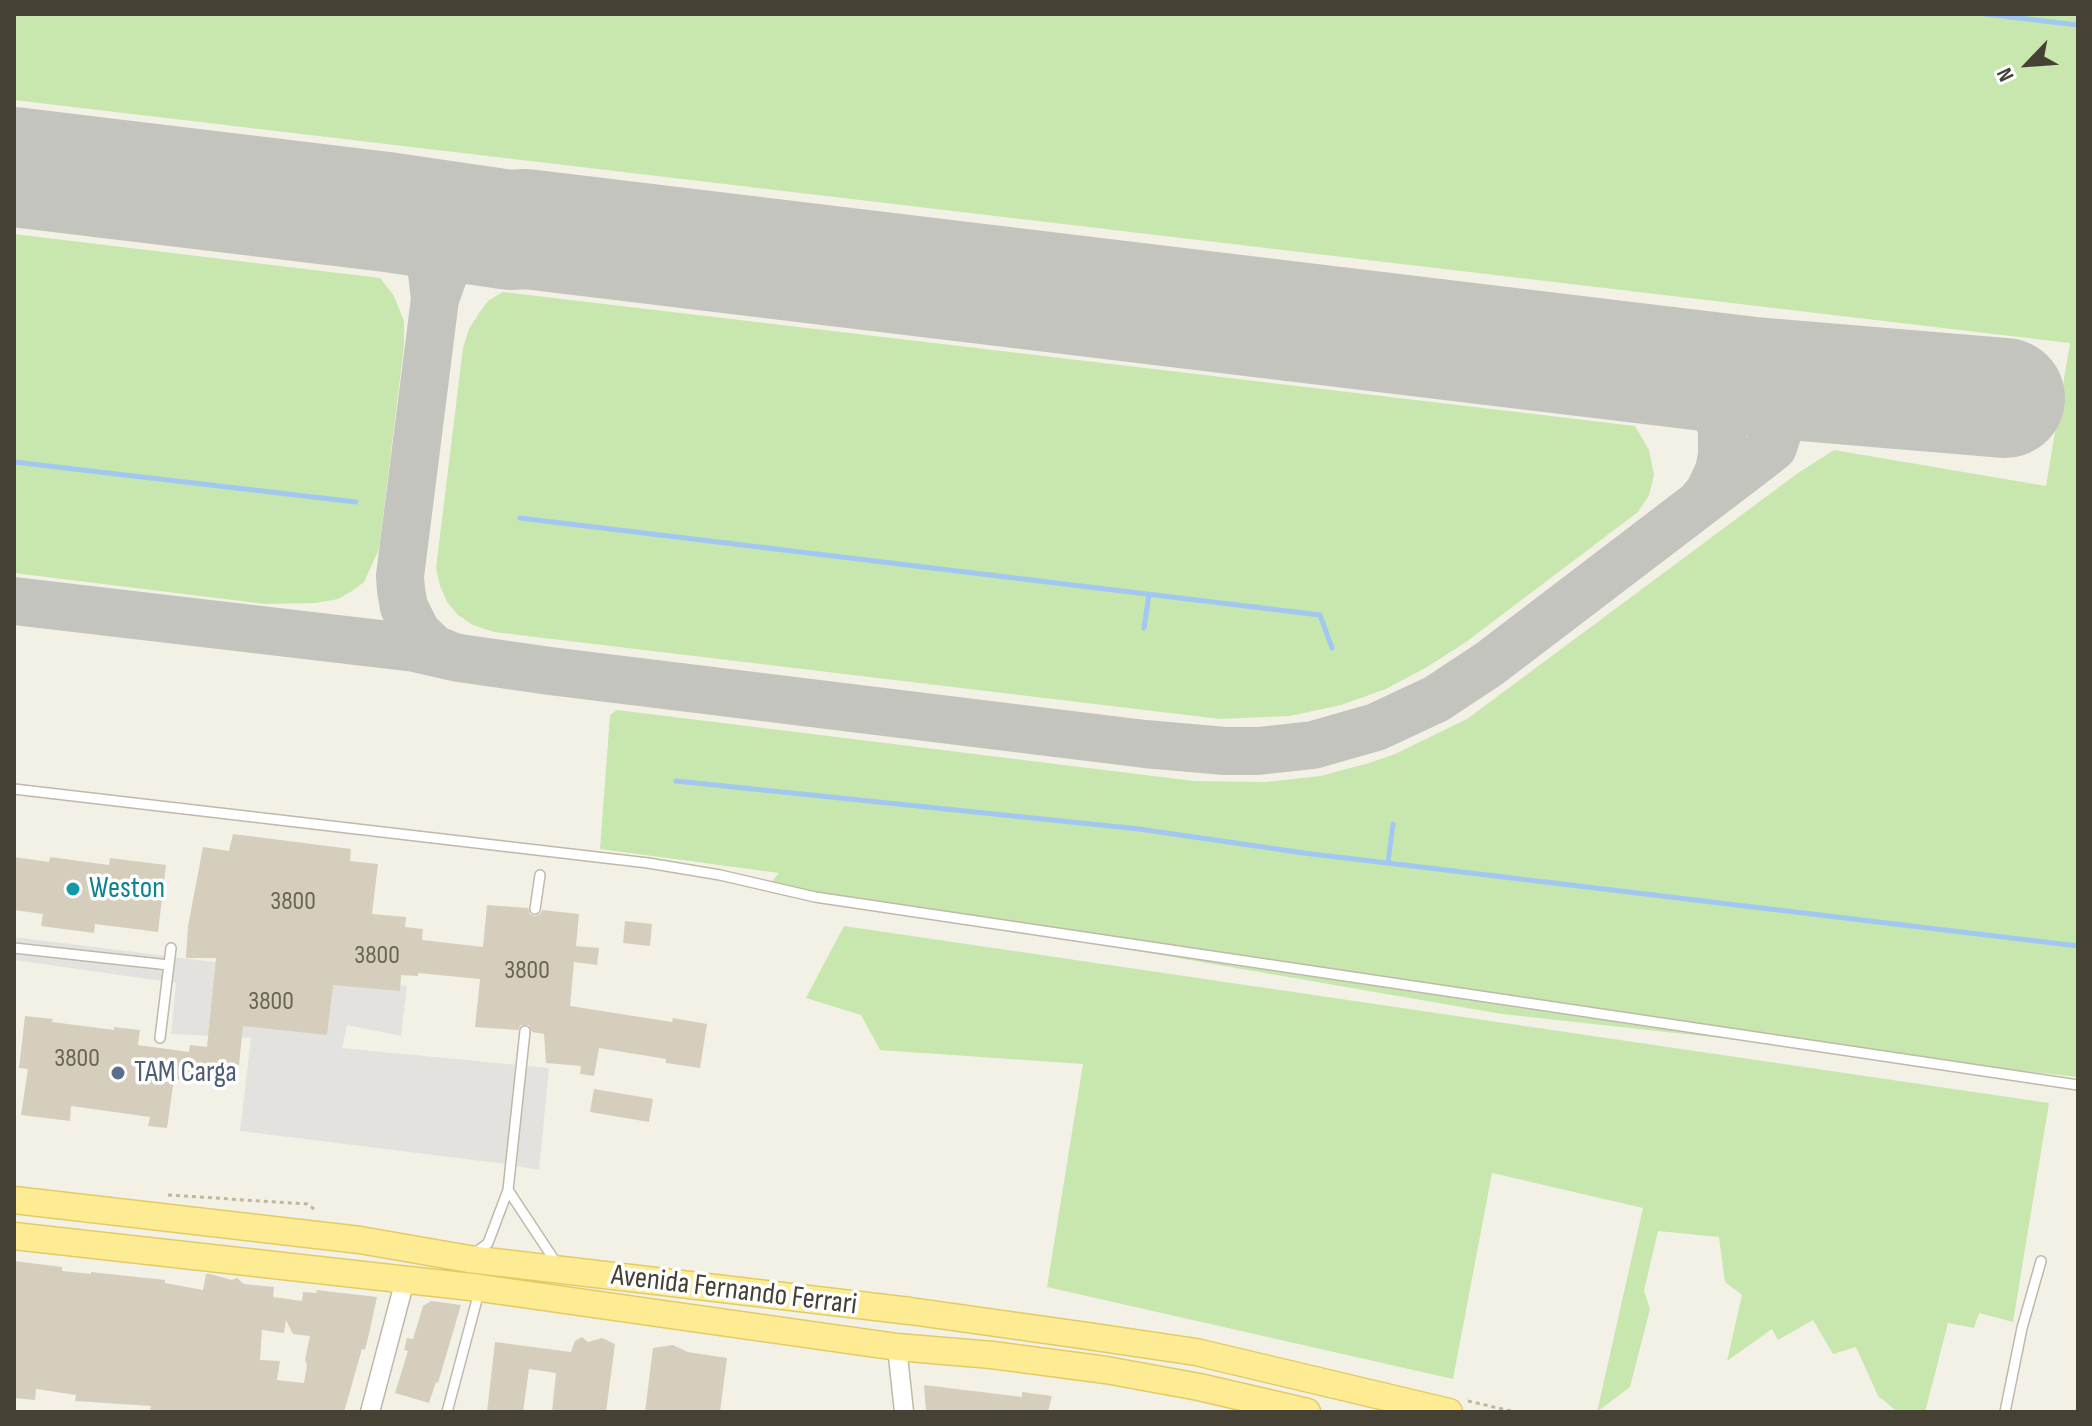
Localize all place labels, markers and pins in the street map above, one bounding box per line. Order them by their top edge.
place label: Weston [89,871,165,907]
marker: Weston [64,880,82,898]
place label: TAM Carga [134,1055,237,1091]
marker: TAM Carga [109,1064,127,1082]

